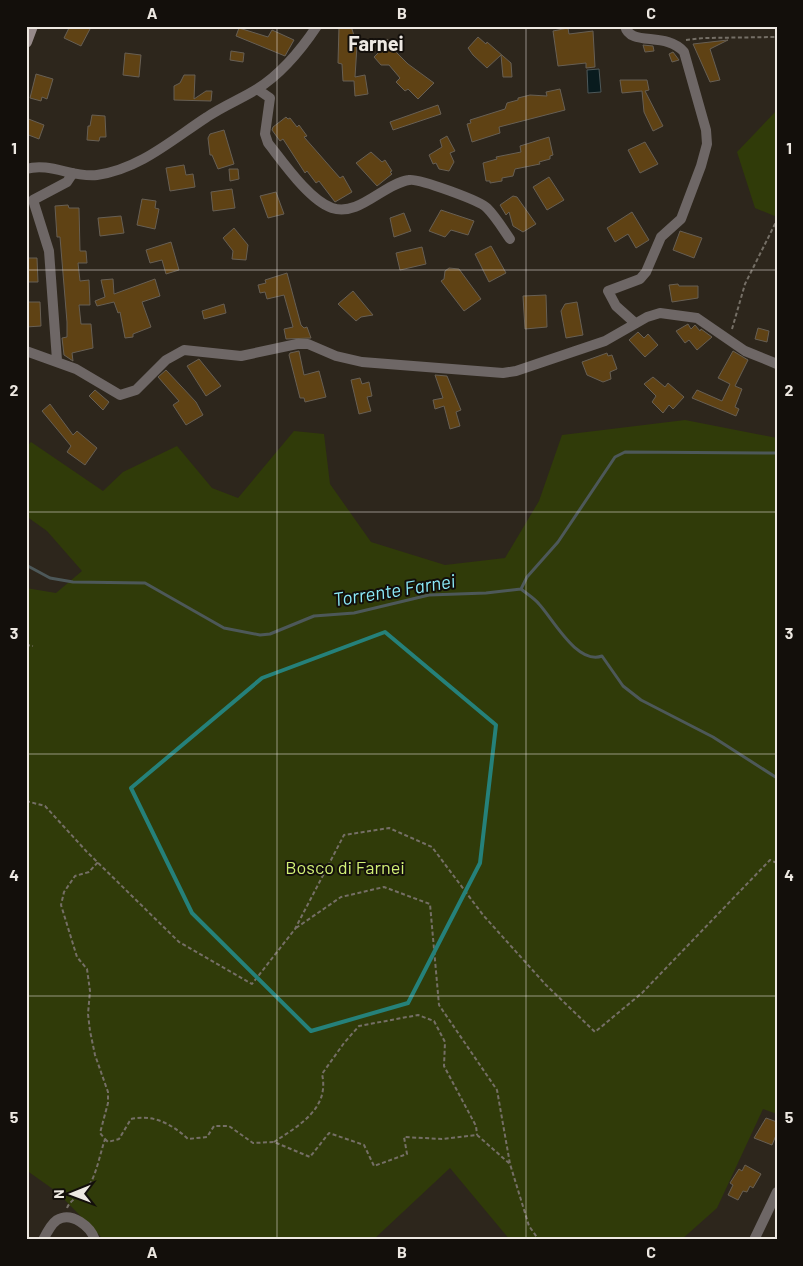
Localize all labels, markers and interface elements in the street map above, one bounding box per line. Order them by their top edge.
text: A [147,3,158,22]
text: B [397,3,407,22]
text: C [646,3,656,22]
district label: Farnei [348,31,404,55]
text: 1 [11,138,17,157]
text: 1 [786,138,792,157]
text: 2 [10,380,19,399]
text: 2 [785,380,794,399]
water label: Torrente Farnei [331,568,457,611]
text: 3 [10,623,18,642]
text: 3 [785,623,793,642]
park label: Bosco di Farnei [285,856,405,878]
text: 4 [9,865,19,884]
text: 4 [784,865,794,884]
text: 5 [10,1107,19,1126]
text: 5 [785,1107,794,1126]
north arrow [48,1168,98,1218]
text: N [50,1189,67,1199]
text: A [147,1242,158,1261]
text: B [397,1242,407,1261]
text: C [646,1242,656,1261]

